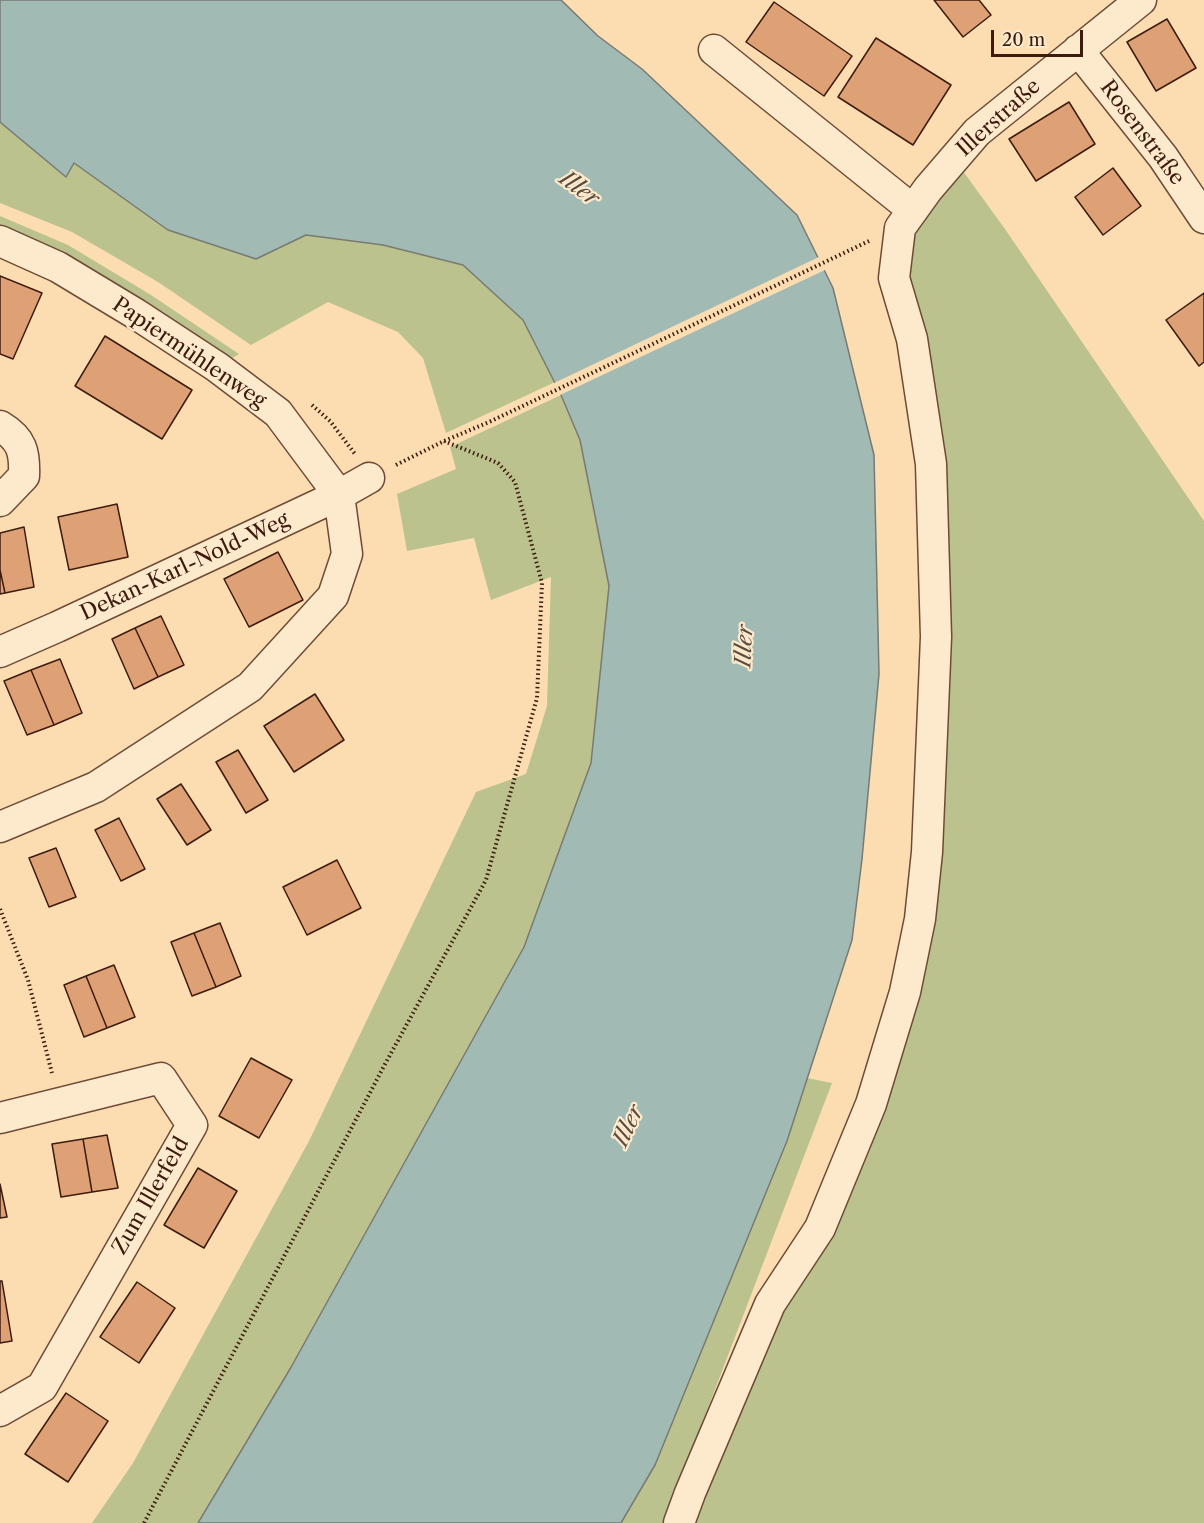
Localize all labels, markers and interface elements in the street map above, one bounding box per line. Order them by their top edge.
scale bar [994,18,1086,56]
text: 20 m [1002,29,1045,51]
street label: Illerstraße [952,74,1046,162]
street label: Rosenstraße [1094,76,1190,190]
water label: Iller [554,166,604,212]
street label: Papiermühlenweg [107,292,271,414]
street label: Dekan-Karl-Nold-Weg [77,508,293,626]
water label: Iller [731,624,759,668]
water label: Iller [608,1101,650,1151]
street label: Zum Illerfeld [107,1133,195,1259]

